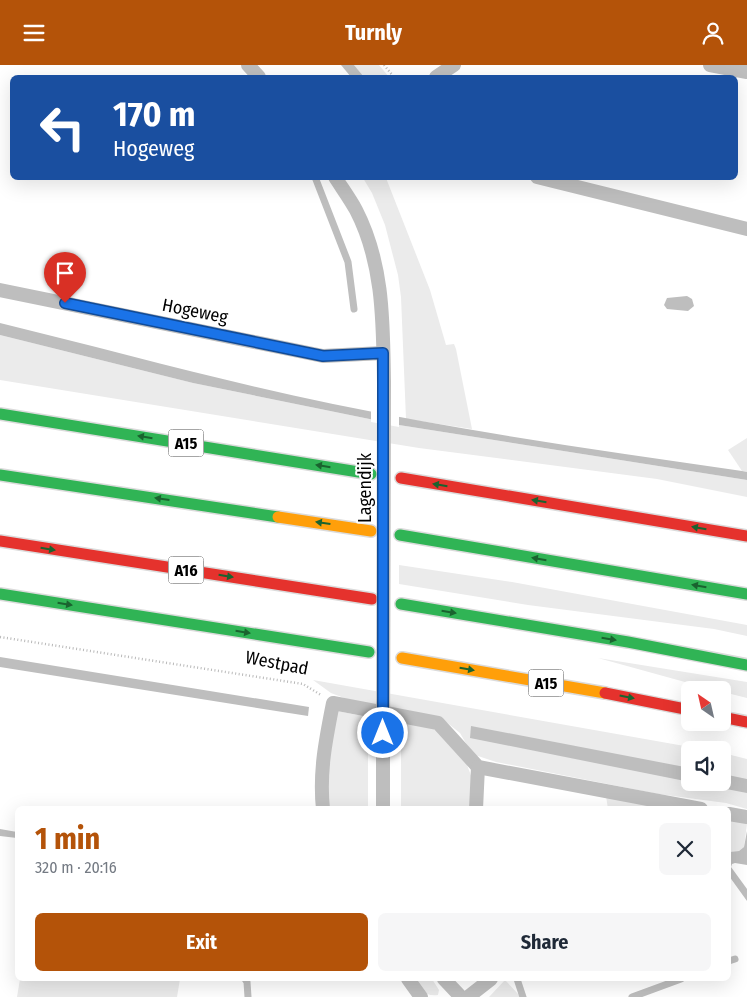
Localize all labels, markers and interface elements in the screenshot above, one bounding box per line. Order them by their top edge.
icon: menu [20,19,48,47]
text: Turnly [345,19,402,46]
icon: person [699,19,727,47]
text: 170 m [113,93,196,135]
icon: left [30,95,95,160]
text: Hogeweg [113,135,194,162]
pin [44,252,86,303]
icon: arrive [51,259,79,287]
street label: Hogeweg [160,294,230,328]
road number: A15 [168,429,204,457]
one-way arrow [137,432,153,440]
street label: Lagendijk [354,452,376,523]
one-way arrow [314,461,330,469]
one-way arrow [431,480,447,488]
one-way arrow [154,495,170,503]
one-way arrow [530,497,546,505]
one-way arrow [315,519,331,527]
one-way arrow [691,523,707,531]
one-way arrow [41,545,57,553]
one-way arrow [530,554,546,562]
road number: A16 [168,557,204,583]
one-way arrow [218,572,234,580]
one-way arrow [691,581,707,589]
one-way arrow [58,601,74,609]
one-way arrow [441,609,457,617]
one-way arrow [236,629,252,637]
one-way arrow [601,635,617,643]
street label: Westpad [244,646,310,680]
one-way arrow [460,666,476,674]
road number: A15 [528,669,564,697]
north arrow [681,681,731,731]
map controls [681,681,731,791]
one-way arrow [620,694,636,702]
position arrow [356,706,408,758]
button: sound [681,741,731,791]
text: 1 min [35,821,100,857]
button: close [659,823,711,875]
text: 320 m · 20:16 [35,858,117,877]
button: Exit [35,913,368,971]
button: Share [378,913,711,971]

